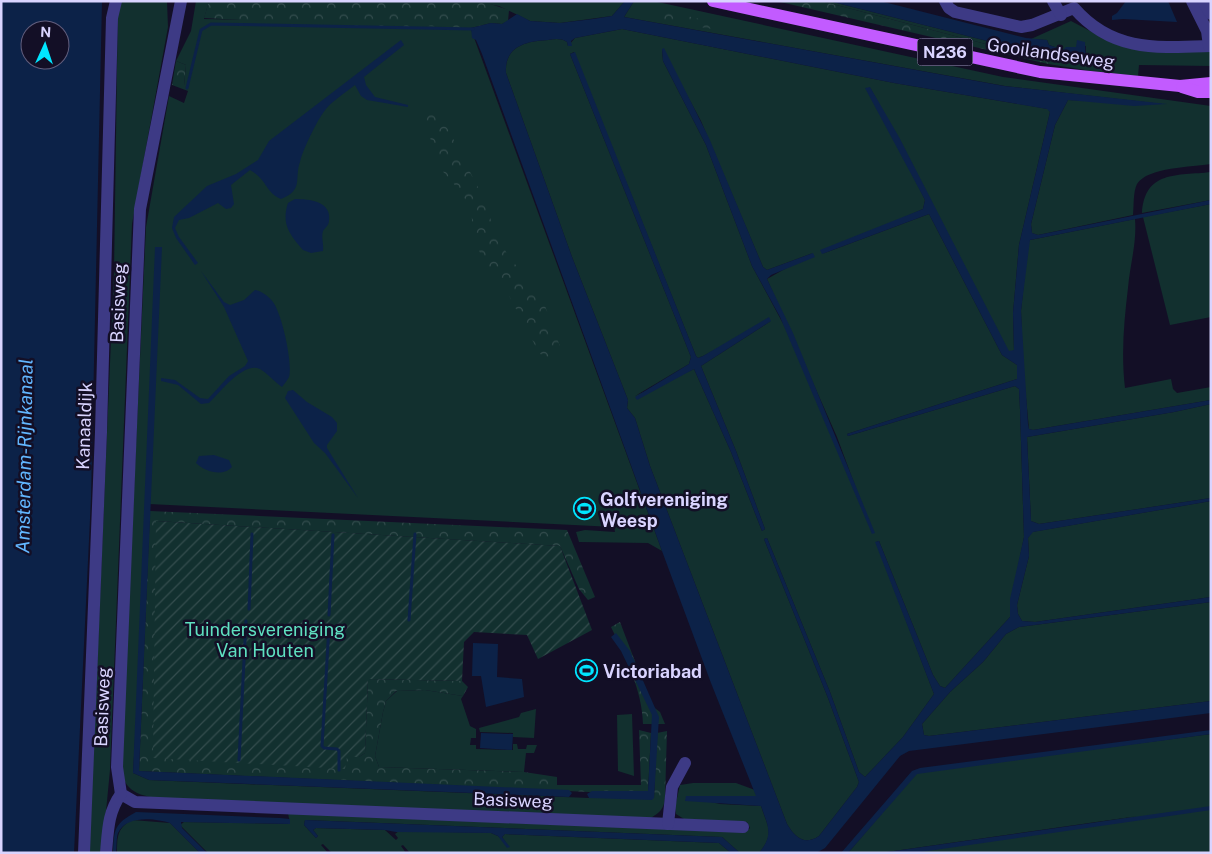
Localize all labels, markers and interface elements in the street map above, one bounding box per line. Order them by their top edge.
north arrow [20,20,70,70]
text: N [40,24,52,40]
street label: Gooilandseweg [986,34,1116,72]
road number: N236 [918,38,972,66]
street label: Basisweg [106,263,130,343]
water label: Amsterdam-Rijnkanaal [11,359,37,553]
street label: Kanaaldijk [72,382,96,470]
place label: Golfvereniging Weesp [600,489,728,531]
sports icon: Golfvereniging Weesp [572,497,596,521]
park label: Tuindersvereniging Van Houten [185,619,345,661]
sports icon: Victoriabad [575,659,599,683]
place label: Victoriabad [603,661,702,682]
street label: Basisweg [90,667,114,747]
street label: Basisweg [473,788,553,812]

